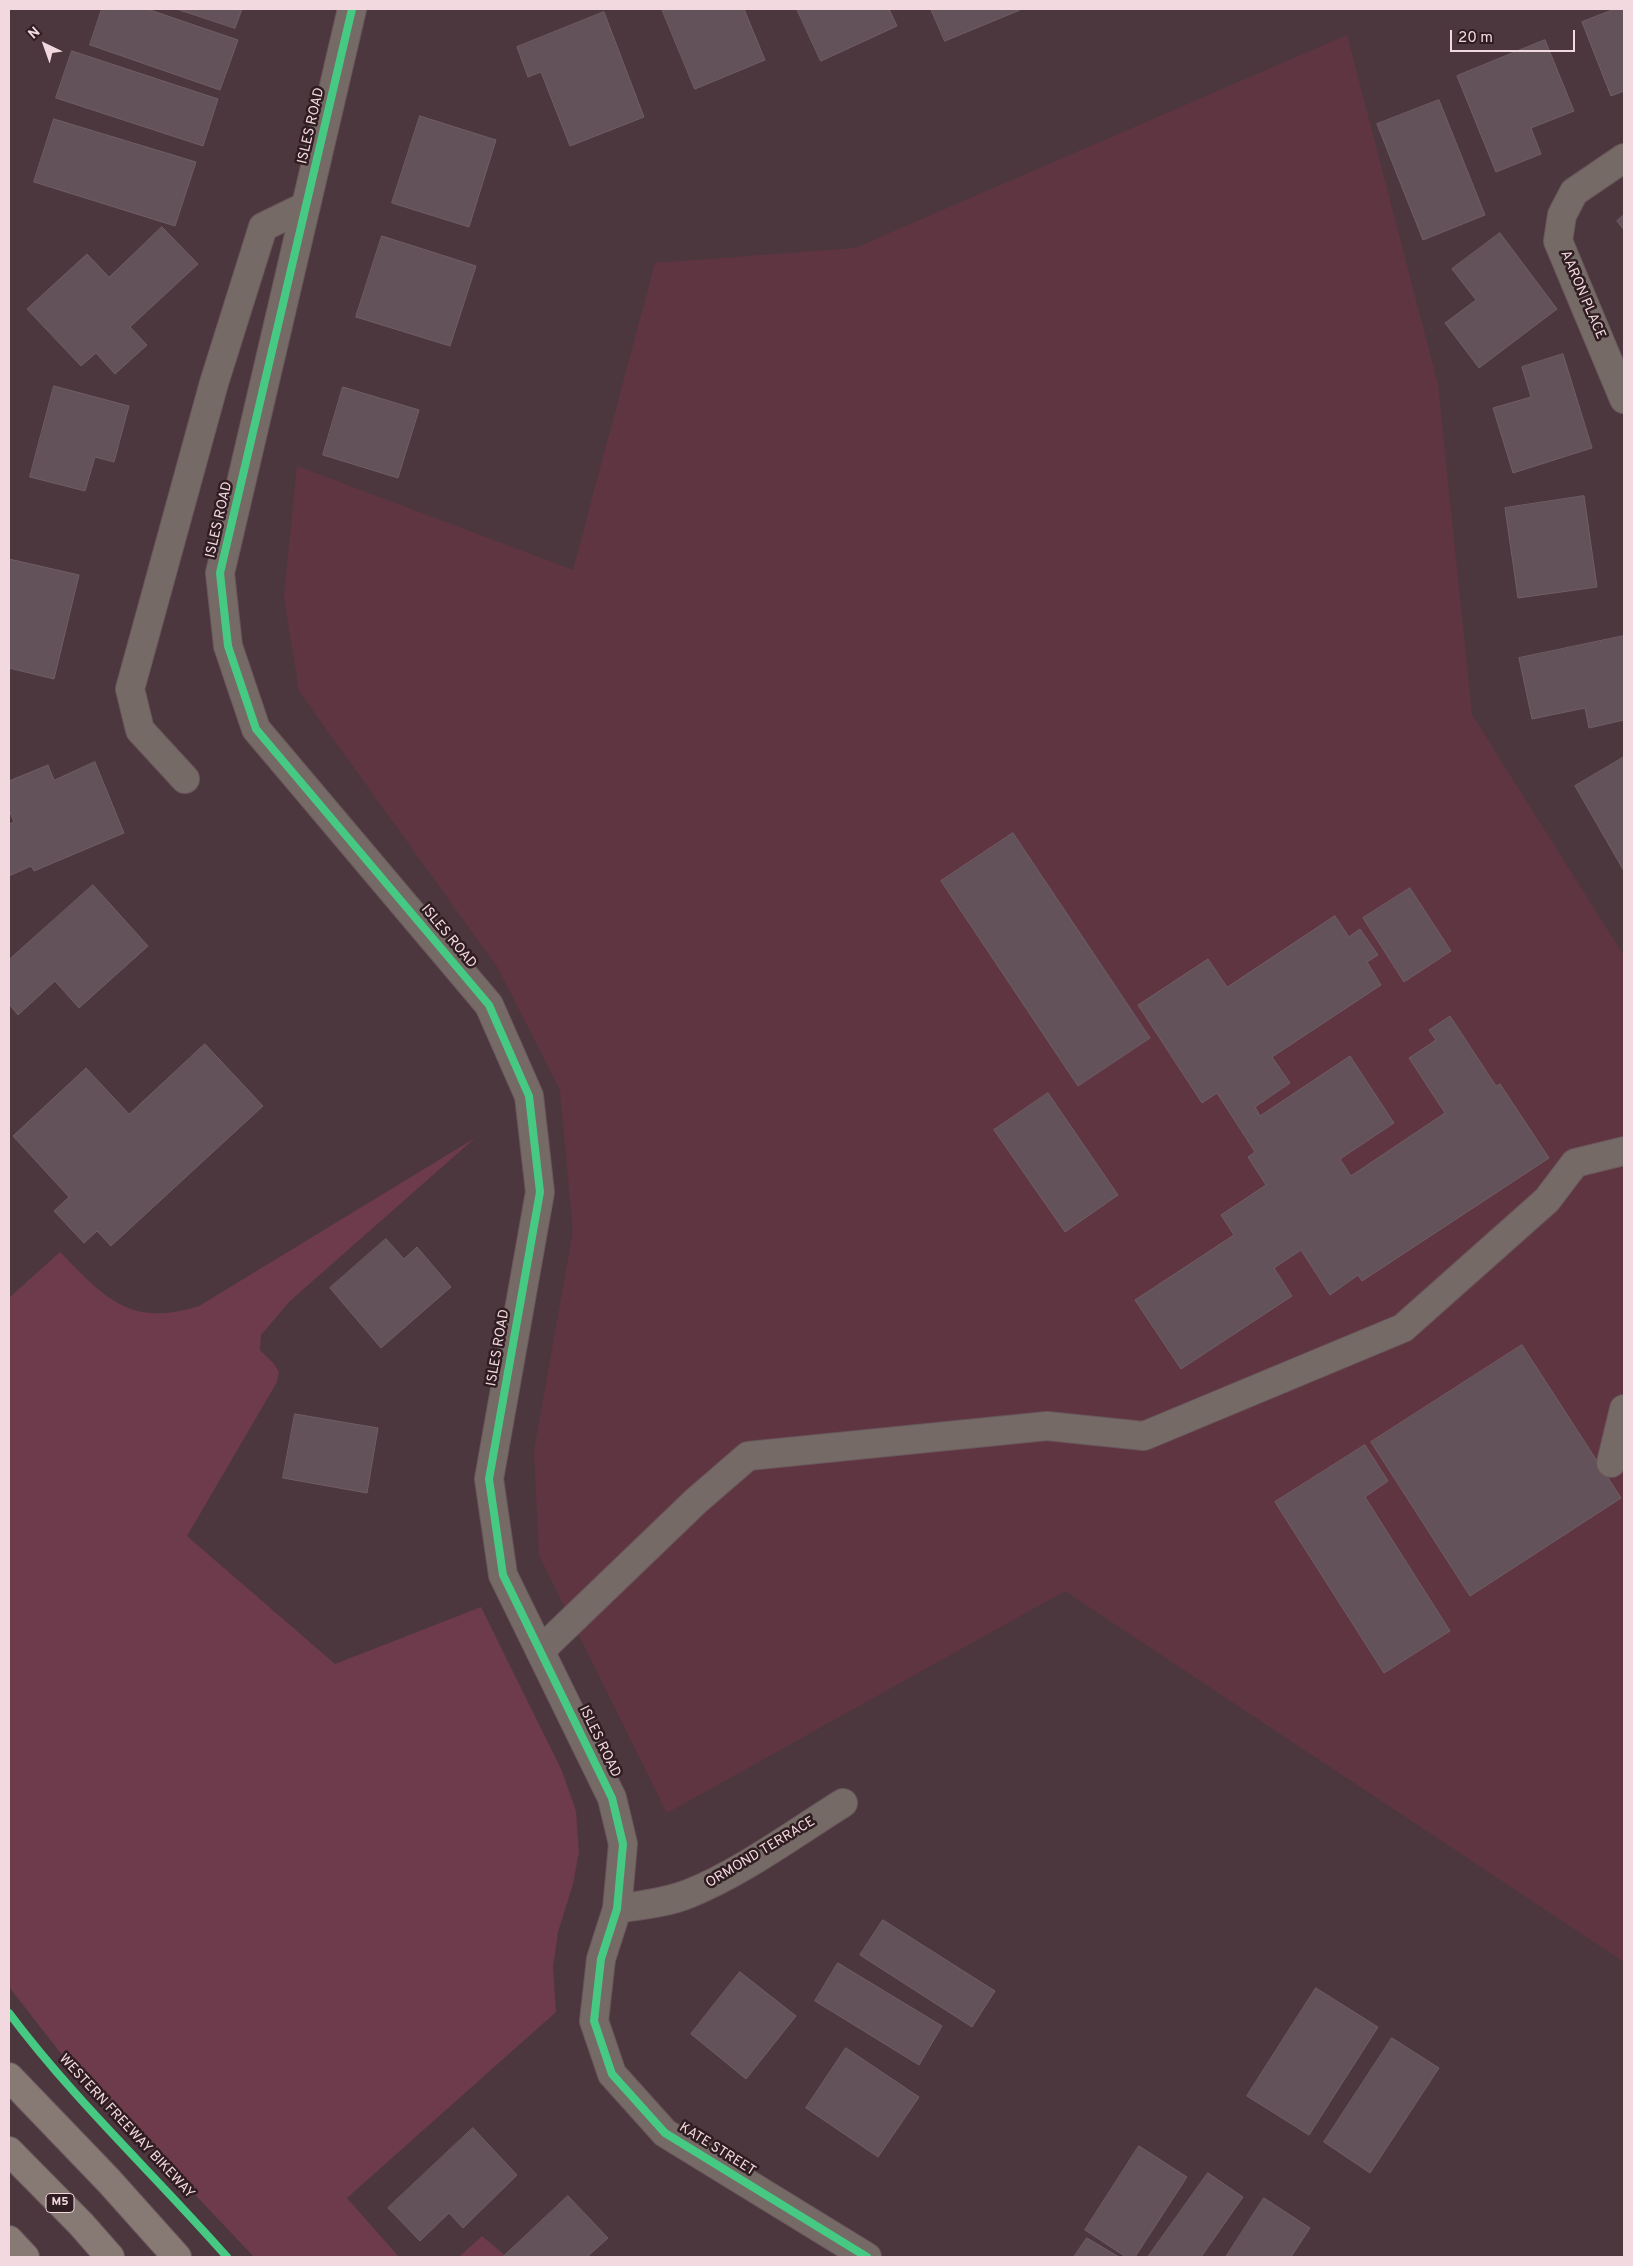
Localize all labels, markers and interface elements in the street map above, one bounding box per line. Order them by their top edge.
north arrow [20,20,70,70]
scale bar [1453,20,1578,52]
text: N [25,24,44,43]
text: 20 m [1458,29,1493,48]
street label: ISLES ROAD [295,86,329,166]
street label: AARON PLACE [1556,248,1608,342]
street label: ISLES ROAD [203,480,237,560]
street label: ISLES ROAD [417,902,479,972]
street label: ISLES ROAD [484,1308,514,1388]
street label: ISLES ROAD [574,1703,624,1781]
street label: ORMOND TERRACE [703,1814,819,1892]
street label: WESTERN FREEWAY BIKEWAY [55,2051,197,2203]
street label: KATE STREET [676,2120,758,2180]
road number: M5 [46,2194,74,2212]

